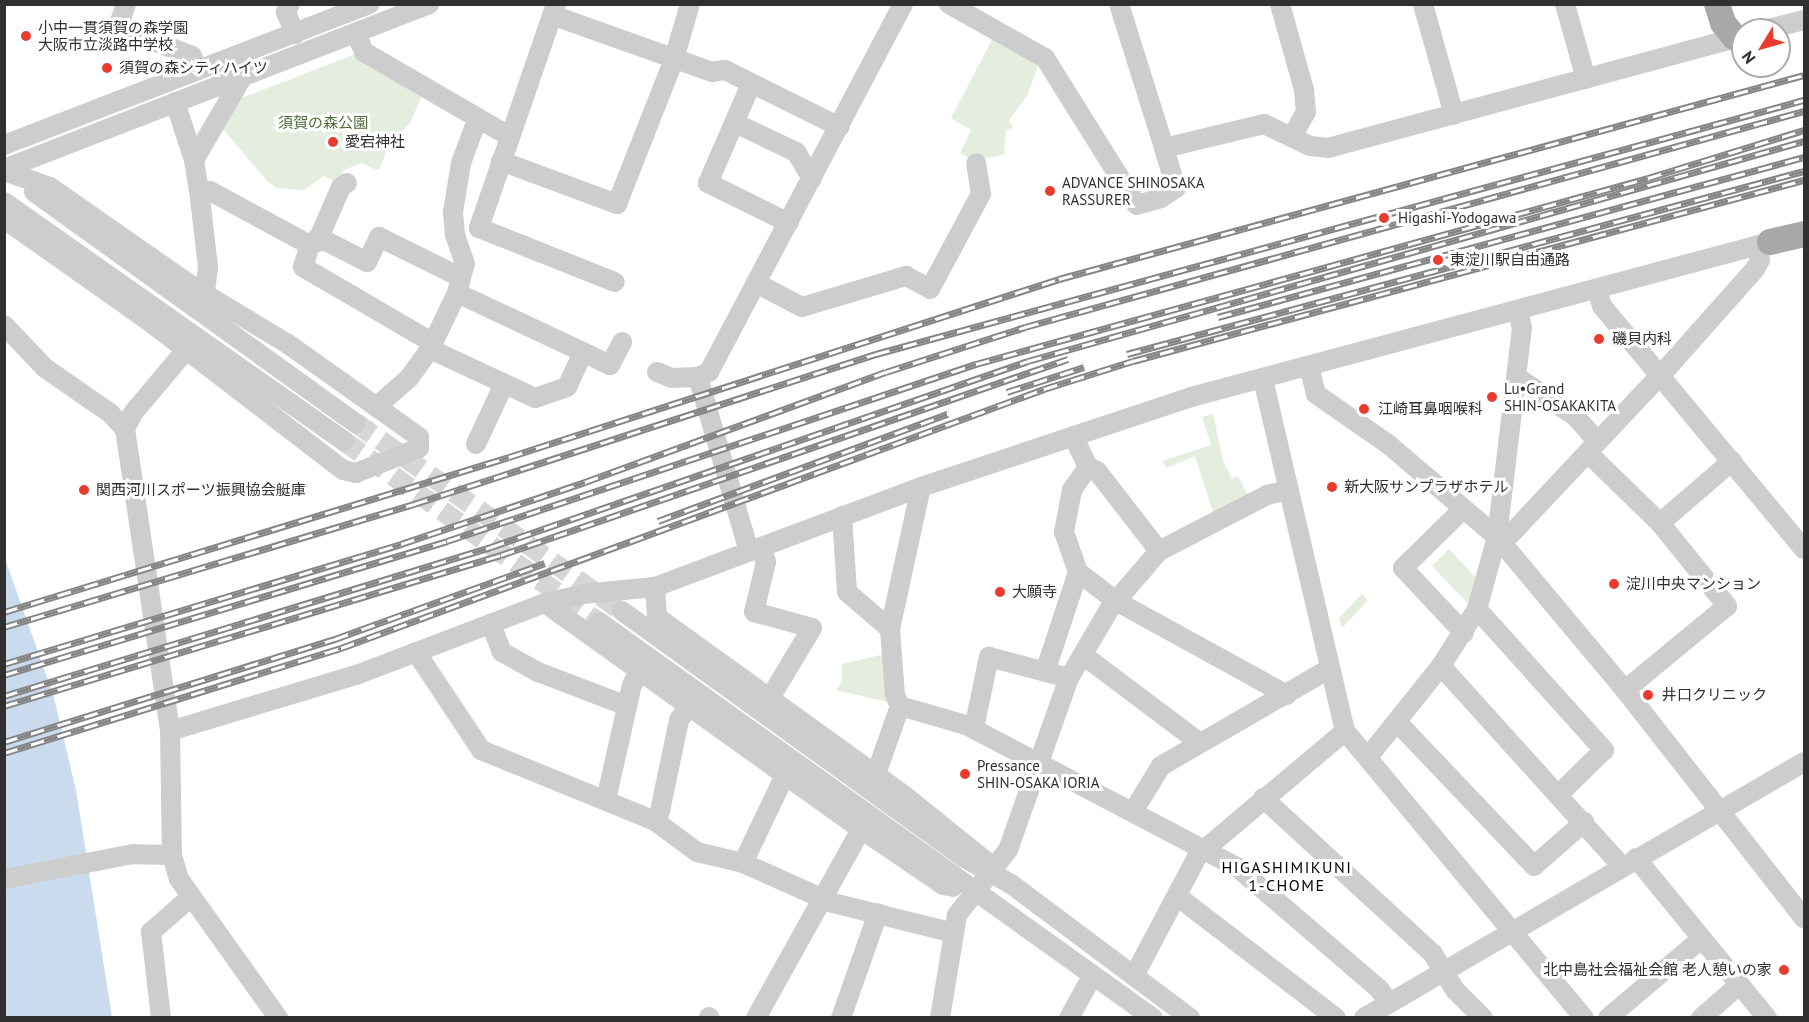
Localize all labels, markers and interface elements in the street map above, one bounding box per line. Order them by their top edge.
place label: 小中一貫須賀の森学園 大阪市立淡路中学校 [38,18,188,53]
north arrow [1731,18,1791,78]
marker: 小中一貫須賀の森学園 大阪市立淡路中学校 [19,29,33,43]
text: N [1737,47,1759,68]
place label: 須賀の森シティハイツ [119,59,269,77]
marker: 須賀の森シティハイツ [100,61,114,75]
park label: 須賀の森公園 [278,114,368,132]
place label: 愛宕神社 [345,133,405,151]
marker: 愛宕神社 [326,135,340,149]
place label: ADVANCE SHINOSAKA RASSURER [1062,173,1204,208]
marker: ADVANCE SHINOSAKA RASSURER [1043,184,1057,198]
marker: Higashi-Yodogawa [1375,209,1393,227]
place label: Higashi-Yodogawa [1398,209,1517,227]
place label: 東淀川駅自由通路 [1450,251,1570,269]
marker: 東淀川駅自由通路 [1431,253,1445,267]
marker: 磯貝内科 [1590,330,1608,348]
place label: 磯貝内科 [1612,330,1672,348]
place label: Lu•Grand SHIN-OSAKAKITA [1504,379,1616,414]
marker: Lu•Grand SHIN-OSAKAKITA [1485,390,1499,404]
marker: 江崎耳鼻咽喉科 [1355,400,1373,418]
place label: 江崎耳鼻咽喉科 [1378,400,1483,418]
place label: 新大阪サンプラザホテル [1344,478,1509,496]
marker: 新大阪サンプラザホテル [1325,480,1339,494]
place label: 関西河川スポーツ振興協会艇庫 [96,481,306,499]
marker: 関西河川スポーツ振興協会艇庫 [77,483,91,497]
place label: 淀川中央マンション [1626,575,1761,593]
marker: 淀川中央マンション [1607,577,1621,591]
place label: 大願寺 [1012,583,1057,601]
marker: 大願寺 [993,585,1007,599]
marker: 井口クリニック [1639,686,1657,704]
place label: 井口クリニック [1662,686,1767,704]
place label: Pressance SHIN-OSAKA IORIA [977,756,1100,791]
marker: Pressance SHIN-OSAKA IORIA [958,767,972,781]
district label: HIGASHIMIKUNI 1-CHOME [1222,857,1352,895]
place label: 北中島社会福祉会館 老人憩いの家 [1543,961,1772,979]
marker: 北中島社会福祉会館 老人憩いの家 [1777,963,1791,977]

